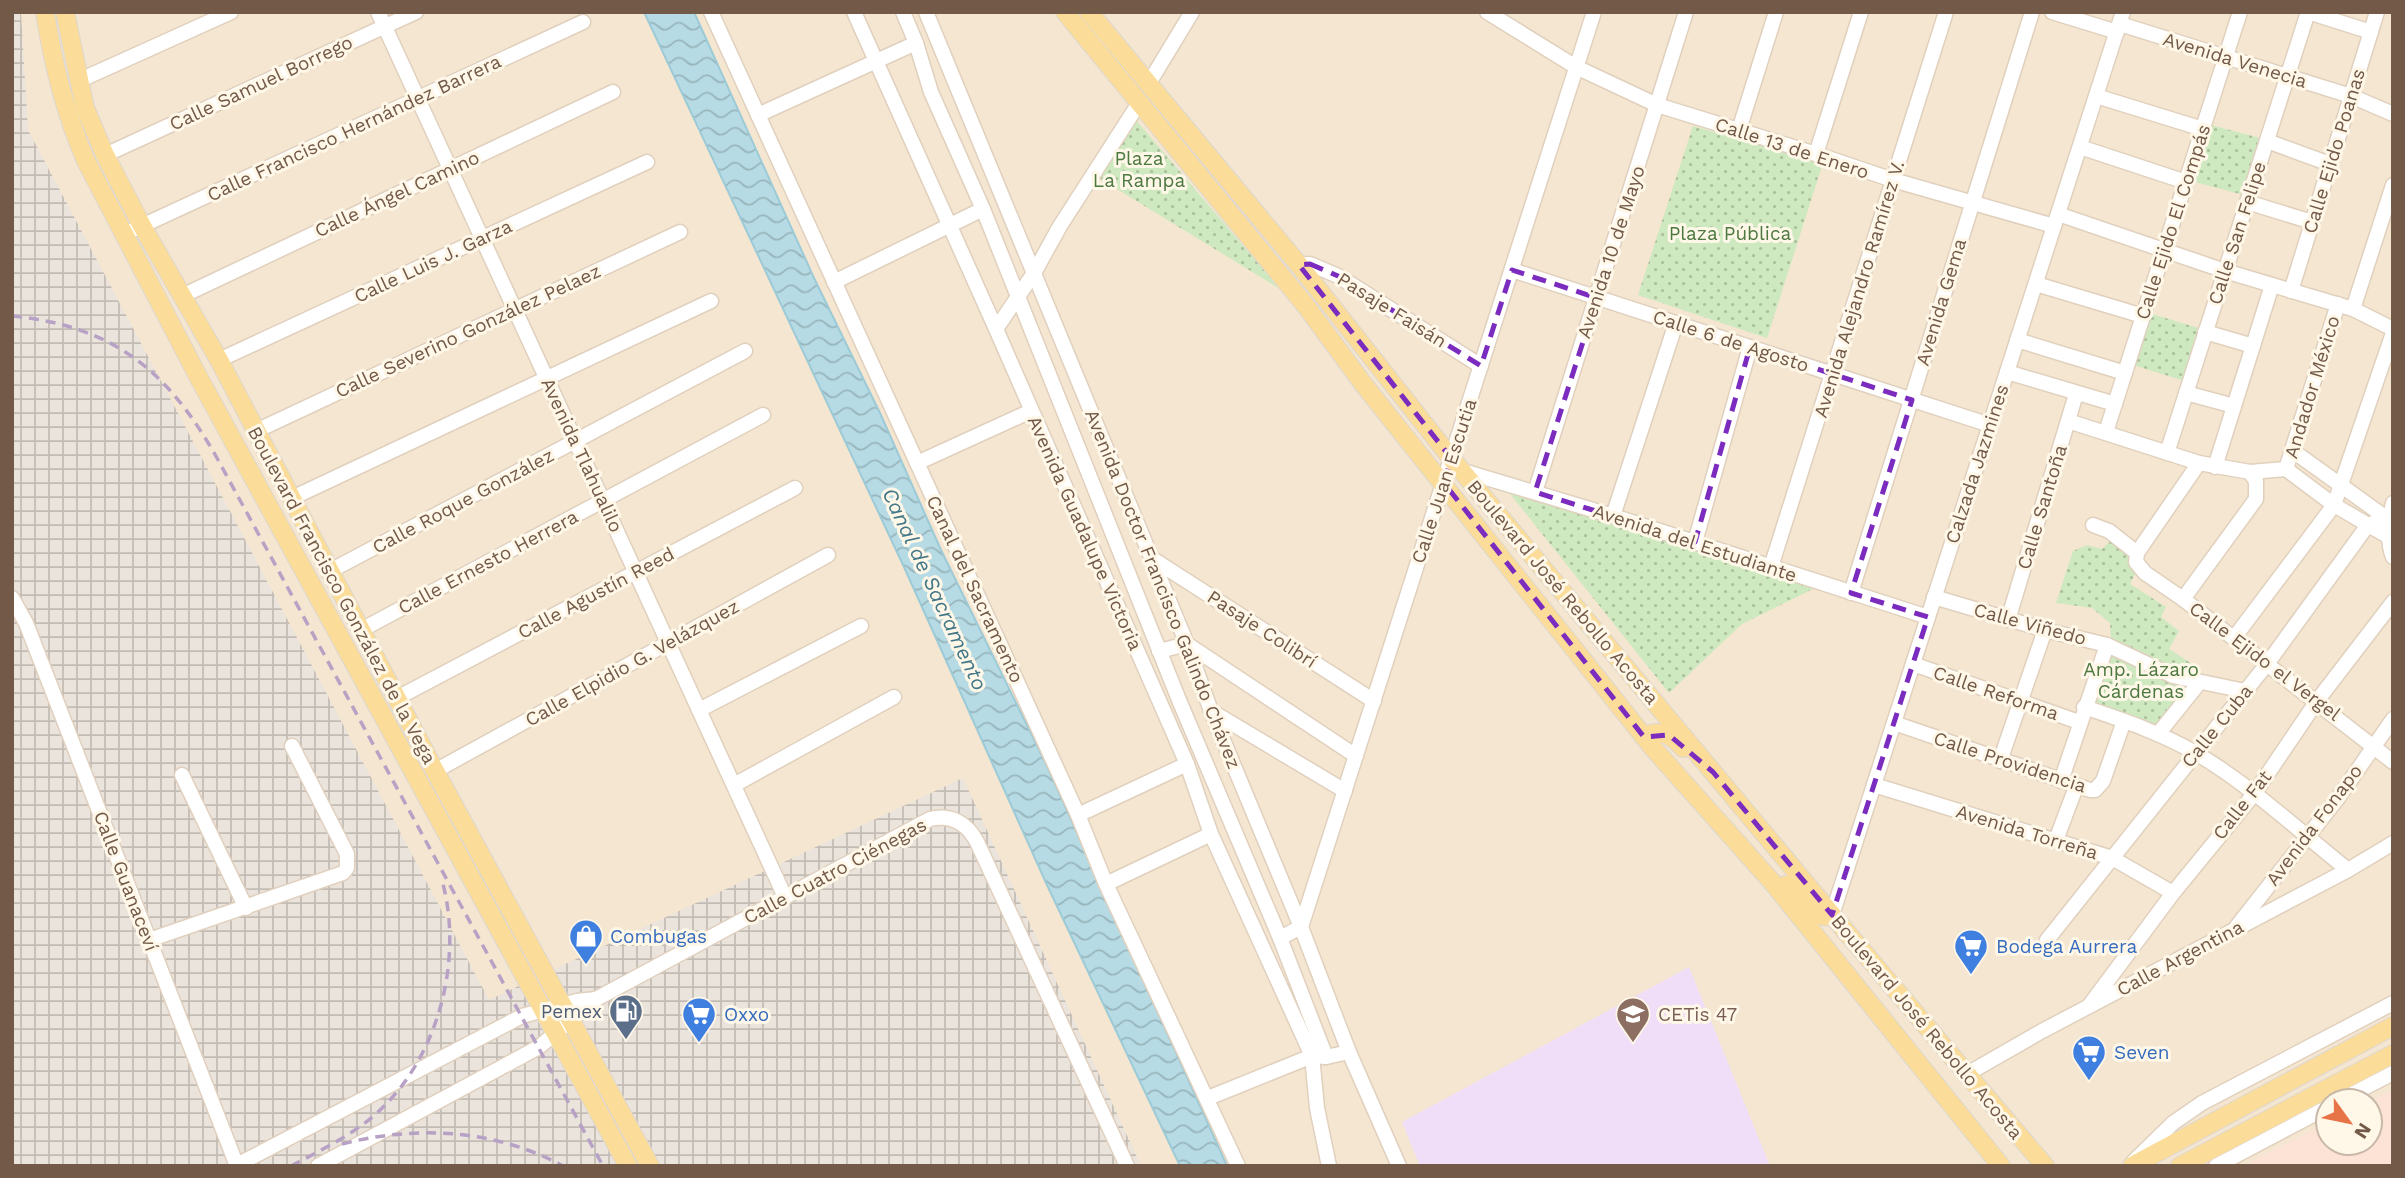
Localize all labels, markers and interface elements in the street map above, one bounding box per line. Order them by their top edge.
street label: Avenida Venecia [2160,27,2310,93]
street label: Calle Samuel Borrego [166,30,356,136]
street label: Calle Francisco Hernández Barrera [203,49,505,206]
street label: Calle Ejido Poanas [2298,66,2370,236]
street label: Calle 13 de Enero [1712,112,1872,184]
street label: Calle Ejido El Compás [2131,122,2215,322]
street label: Calle Ángel Camino [311,146,483,242]
park label: Plaza La Rampa [1093,147,1185,192]
street label: Avenida Alejandro Ramírez V. [1809,158,1909,420]
street label: Calle San Felipe [2203,159,2271,307]
street label: Avenida 10 de Mayo [1572,163,1650,341]
street label: Calle Luis J. Garza [350,214,516,308]
park label: Plaza Pública [1669,222,1792,245]
street label: Avenida Gema [1911,235,1971,368]
street label: Calle Severino González Pelaez [332,259,604,403]
street label: Pasaje Faisán [1333,267,1451,353]
street label: Calle 6 de Agosto [1650,305,1812,377]
street label: Andador México [2279,313,2345,461]
street label: Avenida Tlahualilo [536,374,628,536]
street label: Calzada Jazmines [1940,382,2014,546]
street label: Calle Juan Escutia [1406,395,1482,566]
street label: Avenida Doctor Francisco Galindo Chávez [1080,406,1246,772]
street label: Avenida Guadalupe Victoria [1023,412,1147,654]
street label: Boulevard Francisco González de la Vega [243,422,441,768]
street label: Calle Santoña [2012,442,2072,572]
street label: Calle Roque González [368,443,558,559]
street label: Boulevard José Rebollo Acosta [1462,475,1664,709]
water label: Canal de Sacramento [877,484,993,694]
street label: Canal del Sacramento [921,492,1029,686]
street label: Avenida del Estudiante [1590,499,1800,587]
street label: Calle Ernesto Herrera [394,505,582,619]
street label: Calle Agustín Reed [514,542,678,644]
street label: Pasaje Colibrí [1203,585,1321,673]
street label: Calle Elpidio G. Velázquez [521,595,743,731]
street label: Calle Ejido el Vergel [2185,597,2345,725]
street label: Calle Viñedo [1971,598,2089,650]
park label: Amp. Lázaro Cárdenas [2083,658,2199,703]
street label: Calle Reforma [1930,661,2062,725]
street label: Calle Cuba [2177,680,2258,772]
street label: Calle Providencia [1931,726,2090,798]
street label: Avenida Fonapo [2261,760,2367,890]
street label: Calle Fat [2208,766,2276,844]
street label: Avenida Torreña [1953,799,2101,865]
street label: Calle Guanaceví [89,808,163,954]
street label: Calle Cuatro Ciénegas [740,813,930,929]
street label: Boulevard José Rebollo Acosta [1826,910,2028,1144]
street label: Calle Argentina [2113,915,2247,1001]
shop icon: Combugas [567,917,605,966]
place label: Combugas [610,925,707,948]
supermarket icon: Bodega Aurrera [1952,927,1990,976]
place label: Bodega Aurrera [1996,935,2138,958]
fuel station icon: Pemex [607,992,645,1041]
supermarket icon: Oxxo [680,995,718,1044]
school or university icon: CETis 47 [1614,995,1652,1044]
place label: Pemex [541,1000,602,1023]
place label: Oxxo [724,1003,769,1026]
place label: CETis 47 [1658,1003,1737,1026]
supermarket icon: Seven [2070,1033,2108,1082]
place label: Seven [2114,1041,2169,1064]
north arrow [2314,1087,2384,1157]
text: N [2349,1119,2376,1143]

